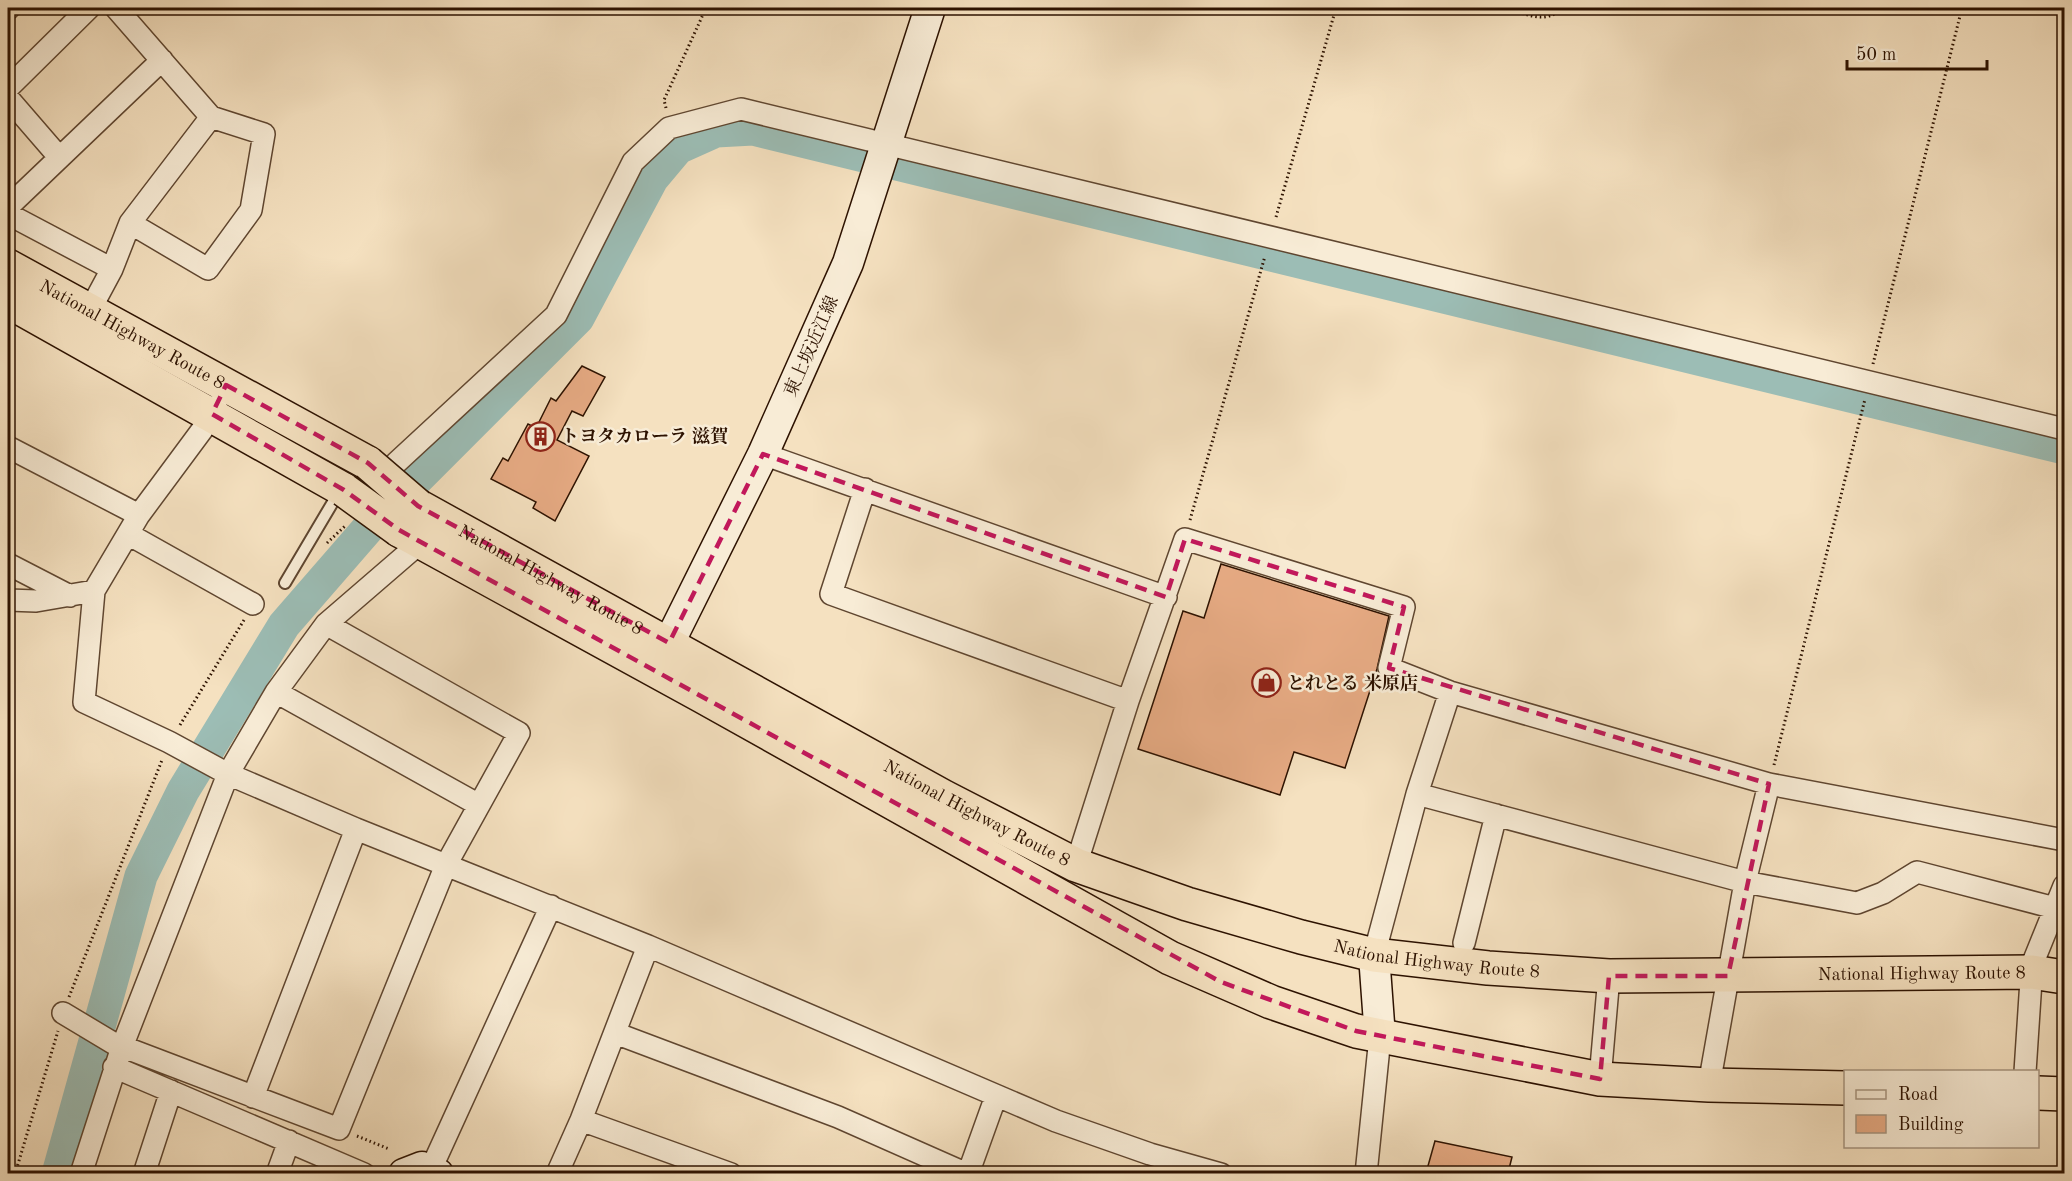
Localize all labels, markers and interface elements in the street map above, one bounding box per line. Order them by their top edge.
scale bar [1847,33,1986,71]
text: 50 m [1856,46,1896,64]
street label: National Highway Route 8 [36,277,228,393]
street label: 東上坂近江線 [780,293,842,399]
building icon: トヨタカローラ 滋賀 [524,420,556,452]
place label: トヨタカローラ 滋賀 [561,426,728,446]
street label: National Highway Route 8 [455,522,646,639]
shop icon: とれとる 米原店 [1250,667,1282,699]
place label: とれとる 米原店 [1287,673,1418,693]
street label: National Highway Route 8 [880,757,1073,870]
street label: National Highway Route 8 [1332,937,1541,981]
street label: National Highway Route 8 [1818,964,2026,984]
legend [1844,1070,2039,1148]
text: Road [1898,1086,1938,1104]
text: Building [1898,1116,1964,1134]

